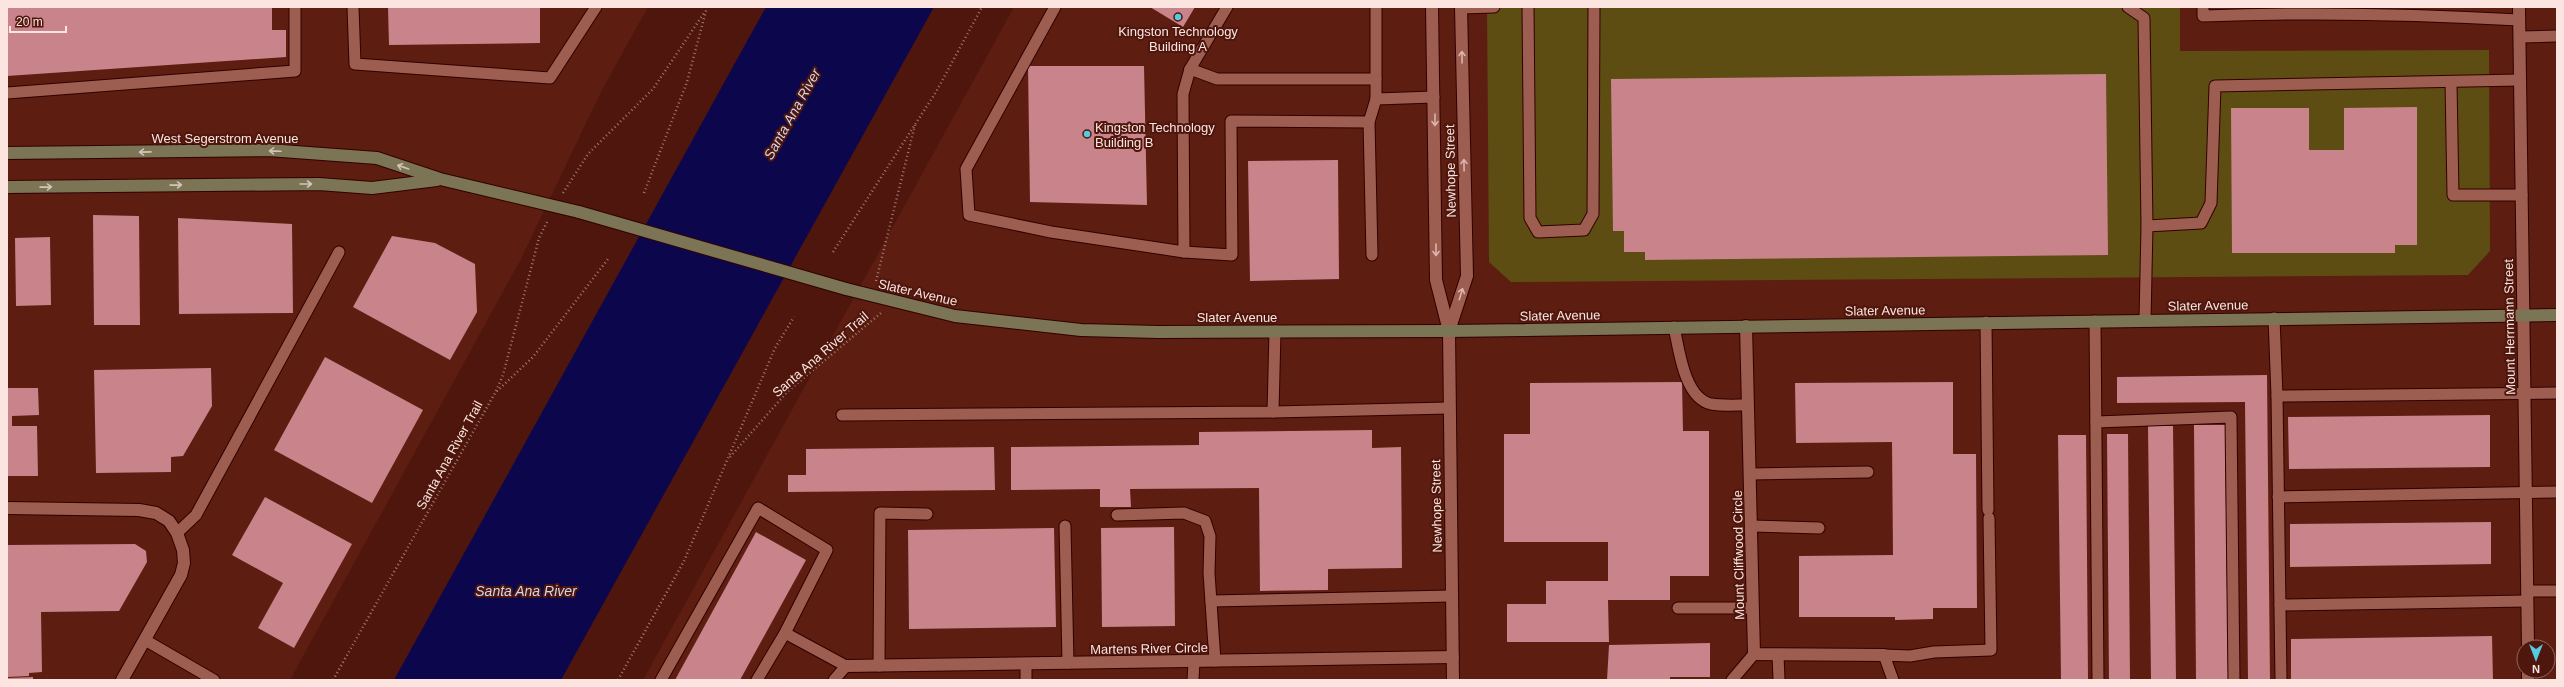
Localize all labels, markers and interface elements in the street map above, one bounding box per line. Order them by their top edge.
scale bar [10,8,66,34]
marker: Kingston Technology Building A [1173,12,1183,22]
text: 20 m [16,15,43,29]
place label: Kingston Technology Building A [1118,24,1238,54]
one-way arrow [1458,51,1466,64]
water label: Santa Ana River [760,65,824,162]
one-way arrow [1431,113,1439,126]
place label: Kingston Technology Building B [1095,120,1215,150]
street label: Newhope Street [1442,124,1459,218]
marker: Kingston Technology Building B [1082,129,1092,139]
street label: West Segerstrom Avenue [152,131,298,146]
one-way arrow [269,147,282,154]
one-way arrow [139,148,152,156]
one-way arrow [1460,159,1468,172]
one-way arrow [397,162,409,170]
one-way arrow [299,180,312,188]
one-way arrow [169,182,182,189]
one-way arrow [39,183,52,191]
one-way arrow [1432,243,1440,256]
street label: Mount Herrmann Street [2501,259,2518,395]
street label: Slater Avenue [877,276,959,309]
one-way arrow [1458,288,1465,301]
street label: Slater Avenue [2168,297,2248,314]
street label: Slater Avenue [1845,302,1925,319]
street label: Slater Avenue [1520,307,1600,324]
street label: Santa Ana River Trail [769,309,871,400]
street label: Slater Avenue [1197,310,1277,325]
street label: Santa Ana River Trail [413,398,486,512]
street label: Newhope Street [1428,459,1445,553]
street label: Mount Cliffwood Circle [1730,490,1747,620]
water label: Santa Ana River [475,583,578,599]
north arrow [2516,639,2556,679]
street label: Martens River Circle [1090,640,1208,657]
text: N [2532,663,2540,675]

